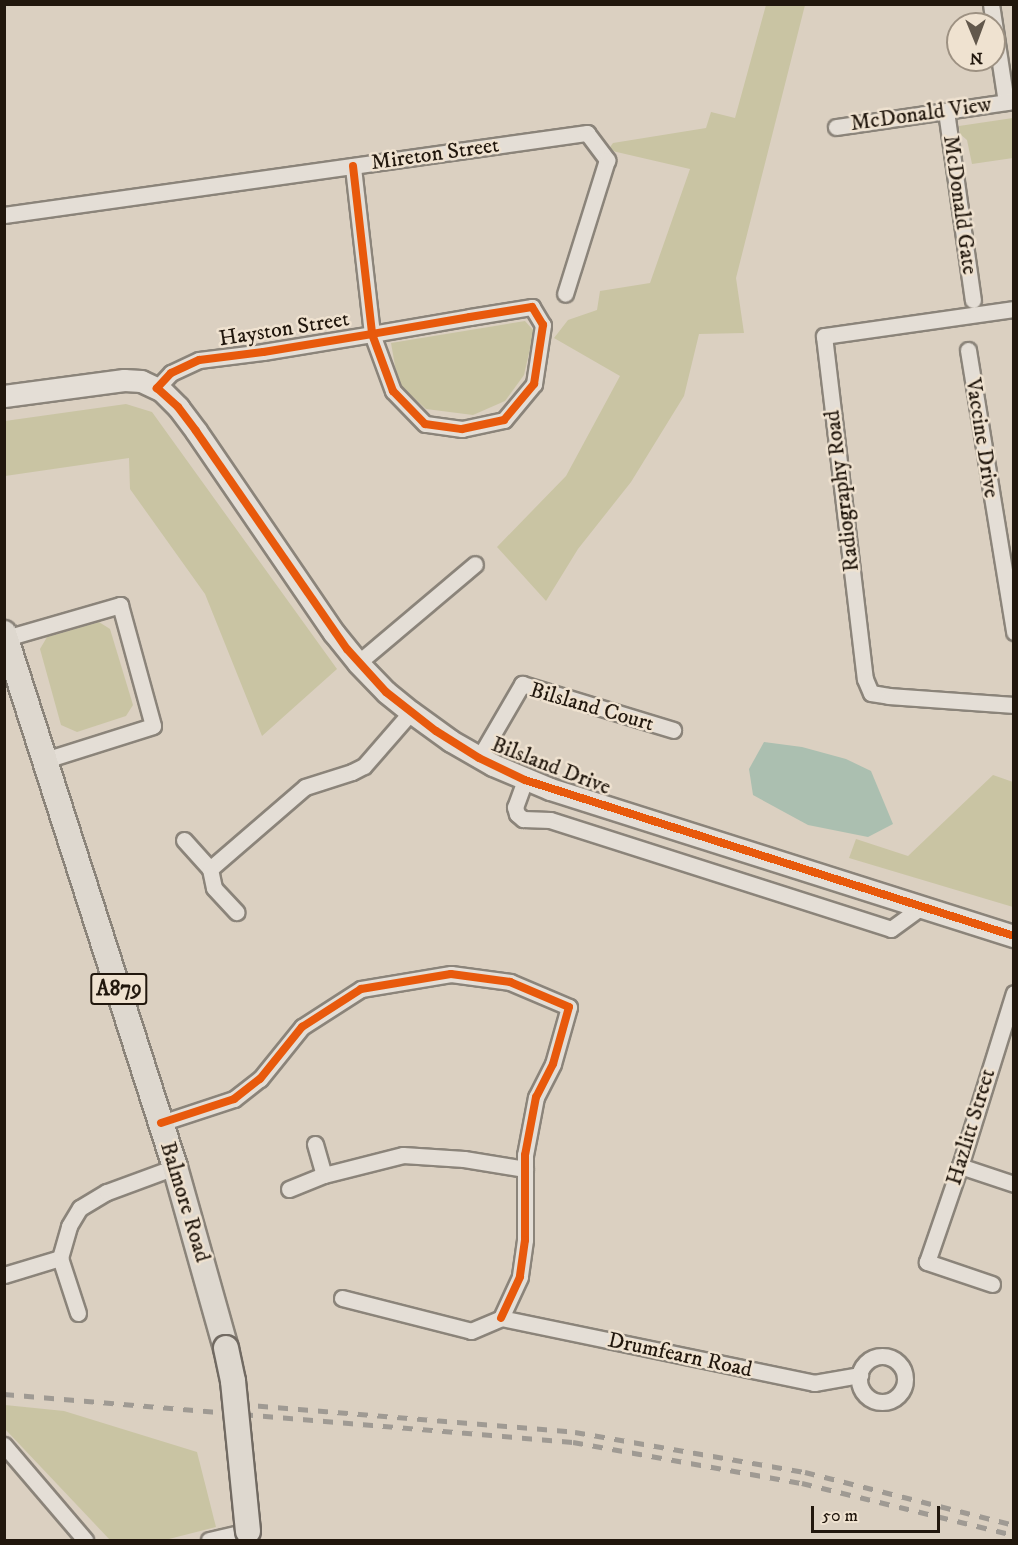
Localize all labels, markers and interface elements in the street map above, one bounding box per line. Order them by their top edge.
north arrow [946,12,1006,72]
text: N [970,48,983,68]
street label: McDonald View [849,91,993,137]
street label: Mireton Street [369,132,501,176]
street label: McDonald Gate [937,134,983,276]
street label: Hayston Street [217,306,351,352]
street label: Vaccine Drive [960,376,1004,500]
street label: Radiography Road [819,409,865,573]
street label: Bilsland Court [527,677,657,737]
street label: Bilsland Drive [488,731,614,801]
road number: A879 [89,971,149,1007]
street label: Hazlitt Street [941,1066,1001,1188]
street label: Balmore Road [154,1139,216,1265]
street label: Drumfearn Road [605,1327,755,1383]
scale bar [814,1494,943,1532]
text: 50 m [822,1505,858,1527]

